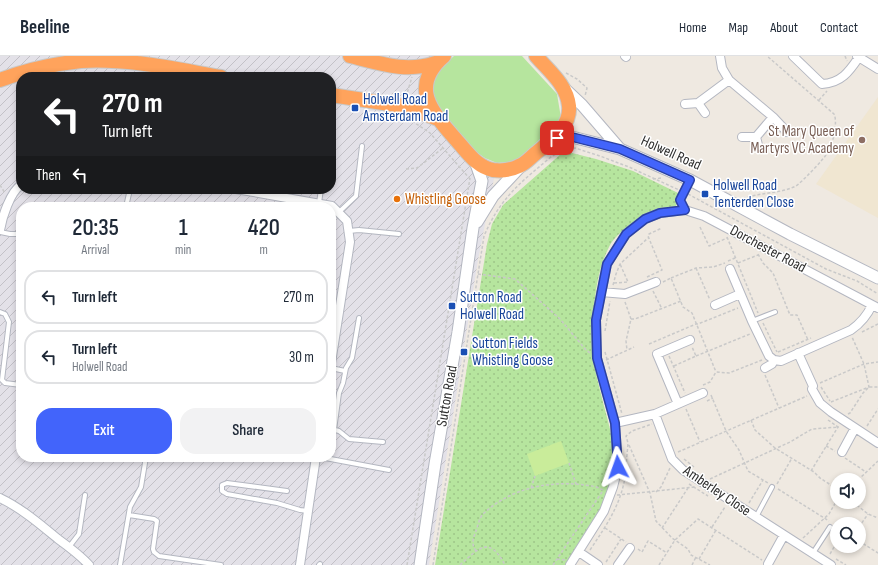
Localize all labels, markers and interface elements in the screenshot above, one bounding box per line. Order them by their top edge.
text: Beeline [20,16,70,39]
text: Home [679,19,707,36]
text: Map [729,19,748,36]
text: About [770,19,798,36]
text: Contact [820,19,858,36]
text: 270 m [102,87,163,120]
icon: left [36,88,88,140]
place label: Holwell Road Amsterdam Road [362,90,448,126]
marker: Holwell Road Amsterdam Road [350,103,360,113]
text: Turn left [102,121,153,142]
pin [540,121,574,155]
place label: St Mary Queen of Martyrs VC Academy [750,122,855,158]
icon: arrive [546,127,568,149]
street label: Holwell Road [638,131,704,175]
marker: St Mary Queen of Martyrs VC Academy [857,135,867,145]
icon: left [69,164,91,186]
text: Then [36,166,61,185]
place label: Holwell Road Tenterden Close [713,176,794,212]
marker: Holwell Road Tenterden Close [700,189,710,199]
place label: Whistling Goose [405,190,486,209]
marker: Whistling Goose [392,194,402,204]
text: 20:35 [72,213,119,242]
text: 1 [179,213,188,242]
text: 420 [248,213,280,242]
street label: Dorchester Road [727,221,809,277]
text: Arrival [82,242,110,258]
text: min [175,242,191,258]
text: m [260,242,268,258]
icon: left [38,286,60,308]
text: Turn left [72,288,117,307]
text: 270 m [283,288,314,307]
place label: Sutton Road Holwell Road [460,288,524,324]
marker: Sutton Road Holwell Road [447,301,457,311]
place label: Sutton Fields Whistling Goose [472,334,553,370]
text: Turn left [72,340,117,359]
icon: left [38,346,60,368]
marker: Sutton Fields Whistling Goose [459,347,469,357]
text: 30 m [289,348,314,367]
text: Holwell Road [72,359,127,375]
street label: Sutton Road [432,364,462,428]
button: Exit [36,408,172,454]
button: Share [180,408,316,454]
position arrow [597,446,639,488]
street label: Amberley Close [679,461,754,521]
map controls [830,473,866,553]
button: sound [830,473,866,509]
button: search [830,517,866,553]

